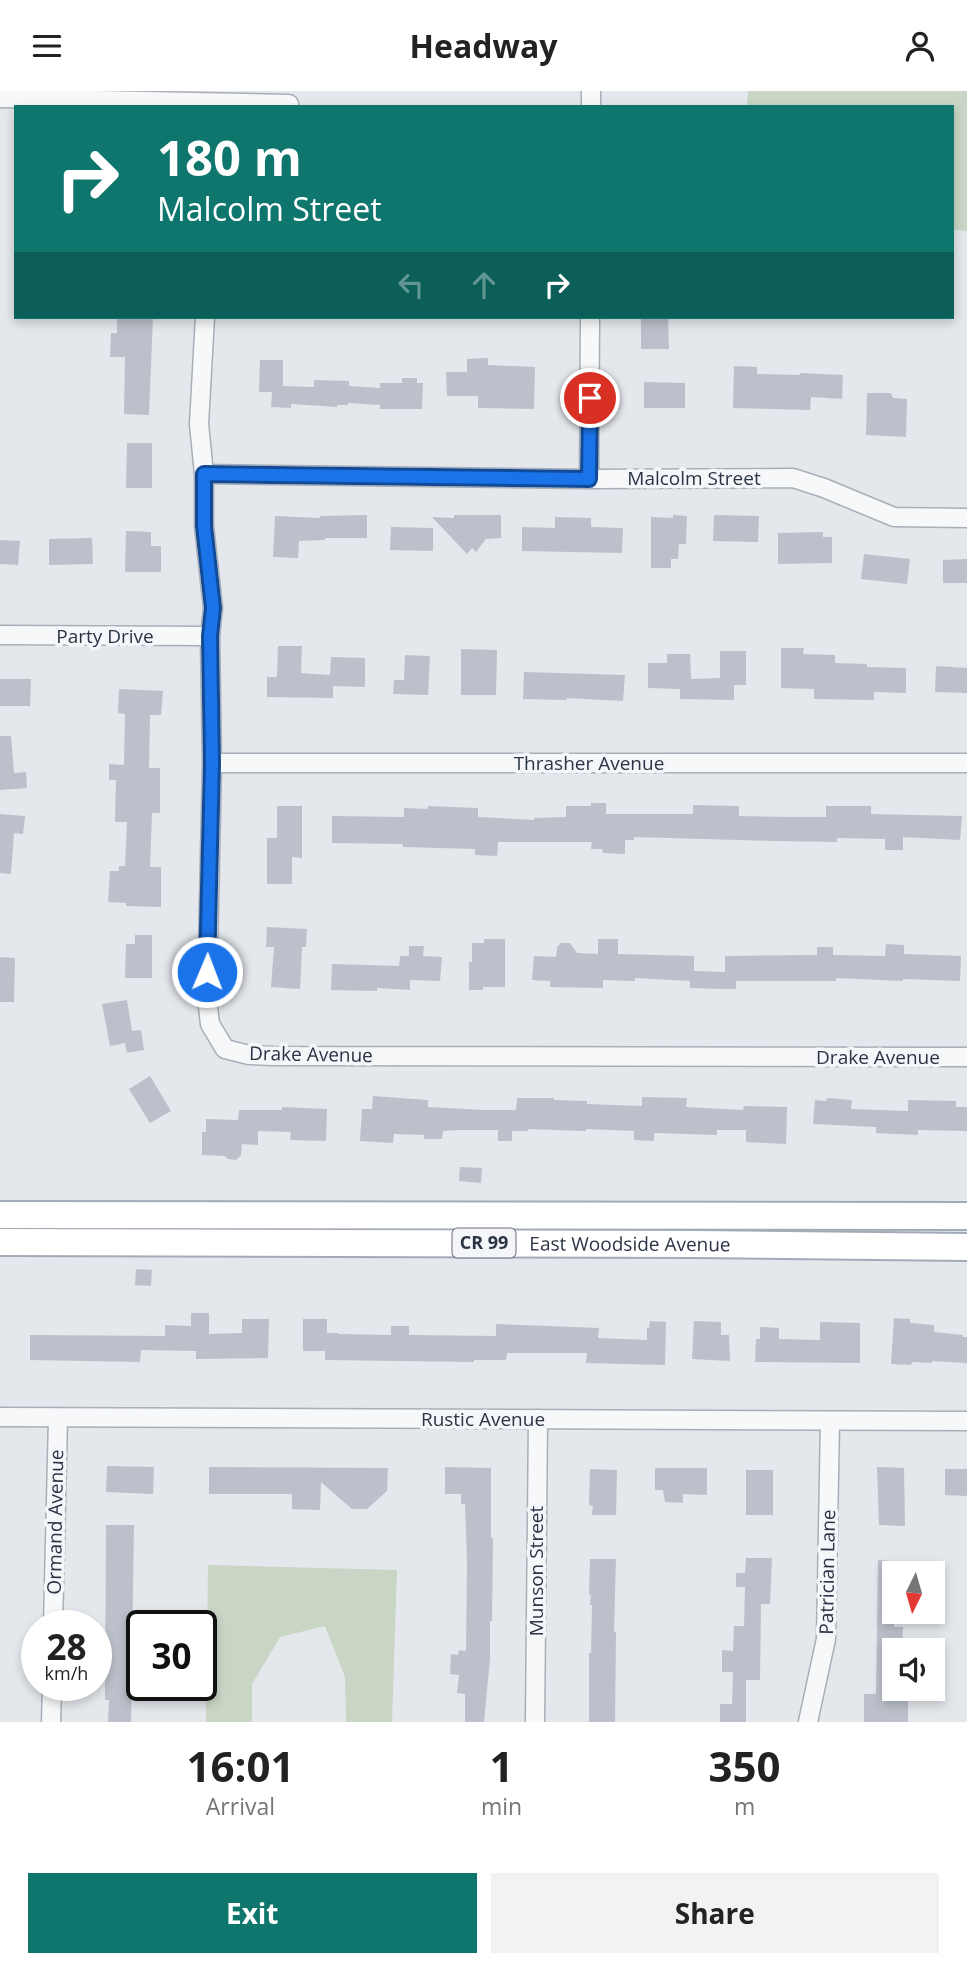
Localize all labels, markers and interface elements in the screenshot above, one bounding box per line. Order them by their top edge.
text: Headway [410,24,557,67]
icon: menu [28,27,66,65]
icon: person [901,27,939,65]
text: 180 m [157,124,302,190]
icon: right [42,133,133,224]
text: Malcolm Street [157,187,382,230]
icon: left [392,266,430,304]
icon: ahead [465,266,503,304]
icon: right [538,266,576,304]
pin [560,368,620,428]
icon: arrive [571,379,609,417]
street label: Malcolm Street [627,465,761,491]
street label: Party Drive [56,623,154,649]
street label: Thrasher Avenue [514,750,664,776]
position arrow [170,935,244,1009]
street label: Drake Avenue [249,1040,373,1068]
street label: Drake Avenue [816,1044,940,1070]
road number: CR 99 [452,1229,516,1258]
street label: East Woodside Avenue [529,1231,731,1257]
street label: Rustic Avenue [421,1406,545,1432]
street label: Ormand Avenue [41,1449,69,1595]
street label: Munson Street [523,1506,549,1636]
street label: Patrician Lane [813,1509,841,1635]
north arrow [882,1561,945,1624]
map controls [882,1561,945,1701]
speed limit sign: 30 [126,1610,217,1701]
text: 28 [46,1623,87,1670]
button: sound [882,1638,945,1701]
text: km/h [45,1661,88,1685]
text: 16:01 [186,1737,294,1794]
text: 1 [489,1737,514,1794]
text: 350 [709,1737,781,1794]
text: Arrival [206,1790,275,1822]
text: min [481,1790,522,1822]
text: m [734,1790,755,1822]
button: Exit [28,1873,477,1953]
button: Share [491,1873,939,1953]

